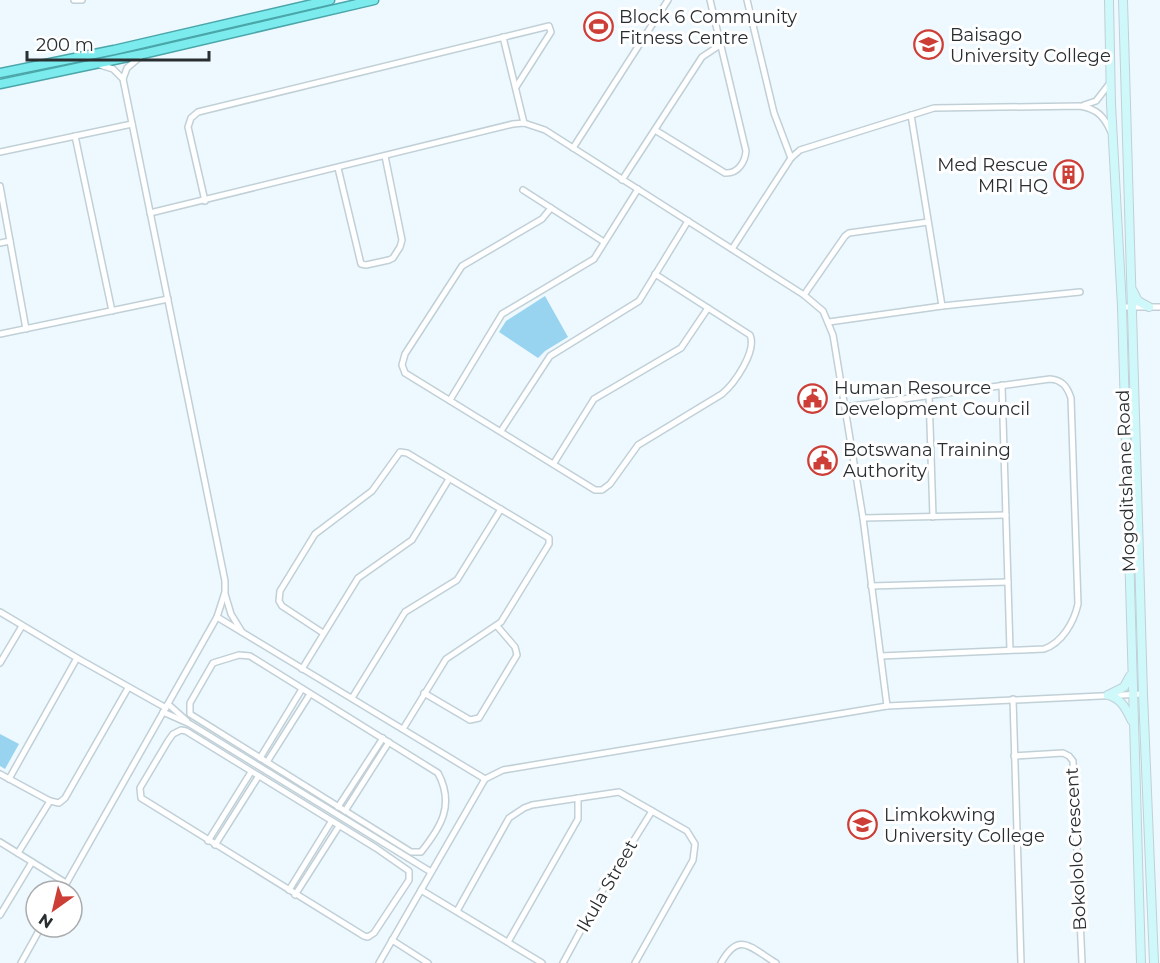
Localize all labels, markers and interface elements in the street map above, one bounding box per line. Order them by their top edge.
place label: Block 6 Community Fitness Centre [619,6,797,49]
sports icon: Block 6 Community Fitness Centre [582,11,614,43]
scale bar [27,24,208,62]
place label: Baisago University College [950,24,1111,67]
school or university icon: Baisago University College [913,29,945,61]
text: 200 m [36,34,94,56]
place label: Med Rescue MRI HQ [937,154,1048,197]
building icon: Med Rescue MRI HQ [1053,159,1085,191]
place label: Human Resource Development Council [834,377,1030,420]
public building icon: Human Resource Development Council [797,382,829,414]
street label: Mogoditshane Road [1112,389,1140,573]
place label: Botswana Training Authority [843,439,1011,482]
public building icon: Botswana Training Authority [806,444,838,476]
street label: Bokololo Crescent [1061,767,1091,931]
place label: Limkokwing University College [884,804,1045,847]
school or university icon: Limkokwing University College [847,809,879,841]
street label: Ikula Street [572,836,642,936]
north arrow [24,879,84,939]
text: N [35,910,57,933]

